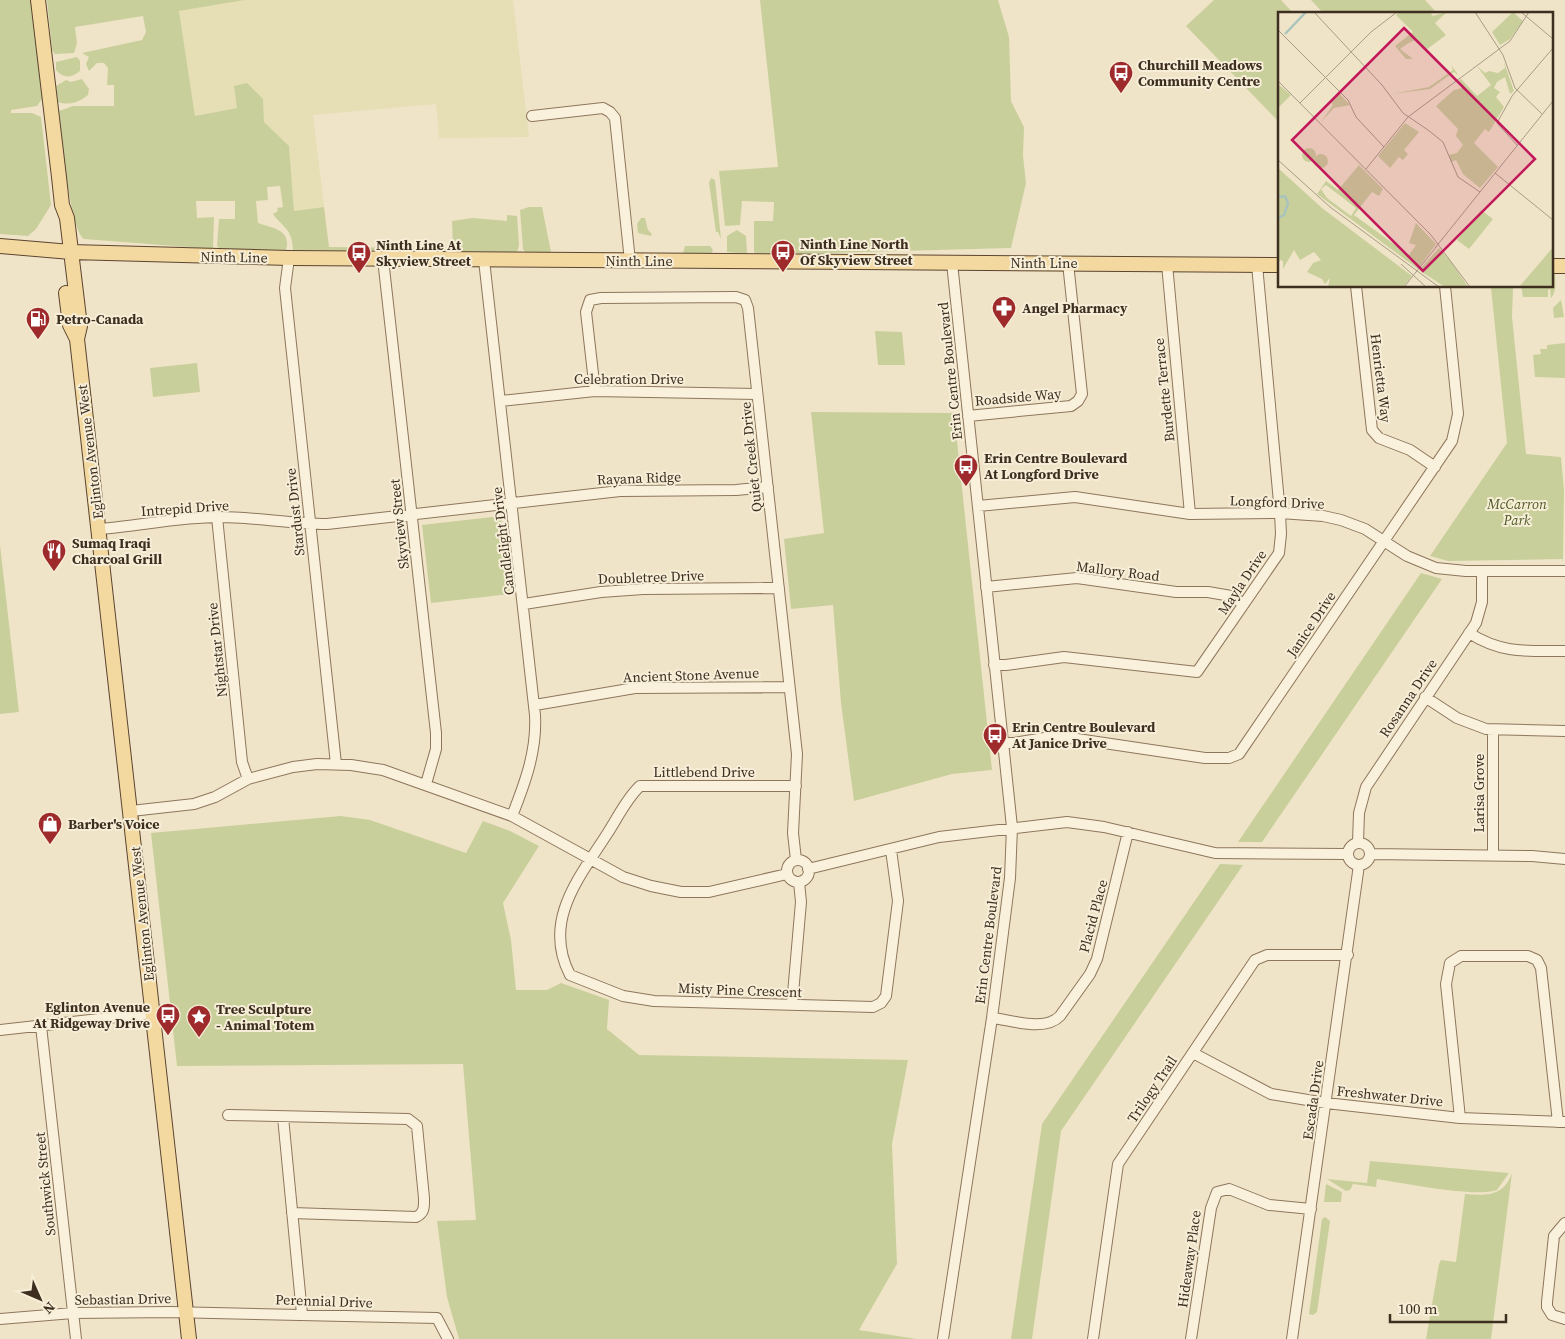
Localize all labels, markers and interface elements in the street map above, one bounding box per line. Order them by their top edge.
inset map [1278,12,1552,288]
place label: Churchill Meadows Community Centre [1138,55,1263,91]
bus stop icon: Churchill Meadows Community Centre [1108,60,1134,94]
place label: Ninth Line North Of Skyview Street [800,234,914,270]
place label: Ninth Line At Skyview Street [376,235,472,271]
bus stop icon: Ninth Line North Of Skyview Street [770,239,796,273]
bus stop icon: Ninth Line At Skyview Street [346,240,372,274]
street label: Ninth Line [200,246,268,268]
street label: Ninth Line [605,251,673,271]
street label: Ninth Line [1010,253,1078,273]
pharmacy icon: Angel Pharmacy [991,295,1017,329]
place label: Angel Pharmacy [1022,298,1128,318]
street label: Erin Centre Boulevard [933,301,967,441]
fuel station icon: Petro-Canada [25,306,51,340]
place label: Petro-Canada [56,309,144,329]
street label: Henrietta Way [1366,332,1396,424]
street label: Burdette Terrace [1149,337,1179,443]
street label: Celebration Drive [574,369,684,389]
street label: Eglinton Avenue West [72,383,108,520]
street label: Roadside Way [974,383,1063,411]
street label: Quiet Creek Drive [735,401,767,513]
place label: Erin Centre Boulevard At Longford Drive [984,448,1128,484]
bus stop icon: Erin Centre Boulevard At Longford Drive [953,453,979,487]
street label: Stardust Drive [280,467,310,557]
street label: Rayana Ridge [597,467,681,489]
street label: Skyview Street [384,478,414,570]
street label: Candlelight Drive [486,486,520,596]
street label: Longford Drive [1229,490,1325,514]
park label: McCarron Park [1486,494,1547,530]
street label: Intrepid Drive [140,495,230,521]
place label: Sumaq Iraqi Charcoal Grill [72,533,163,569]
restaurant icon: Sumaq Iraqi Charcoal Grill [41,538,67,572]
street label: Mayla Drive [1213,546,1271,618]
street label: Mallory Road [1075,556,1161,586]
street label: Doubletree Drive [597,565,705,589]
street label: Janice Drive [1281,587,1340,662]
street label: Nightstar Drive [202,602,232,698]
street label: Rosanna Drive [1374,655,1442,741]
street label: Ancient Stone Avenue [623,663,759,687]
place label: Erin Centre Boulevard At Janice Drive [1012,717,1156,753]
bus stop icon: Erin Centre Boulevard At Janice Drive [982,722,1008,756]
street label: Larisa Grove [1469,754,1489,832]
street label: Littlebend Drive [653,762,755,782]
shop icon: Barber's Voice [37,811,63,845]
place label: Barber's Voice [68,814,160,834]
street label: Eglinton Avenue West [125,845,159,982]
street label: Erin Centre Boulevard [970,865,1006,1005]
street label: Placid Place [1074,877,1112,955]
street label: Misty Pine Crescent [678,978,803,1002]
place label: Eglinton Avenue At Ridgeway Drive [33,997,150,1033]
place label: Tree Sculpture - Animal Totem [216,999,315,1035]
bus stop icon: Eglinton Avenue At Ridgeway Drive [155,1002,181,1036]
place icon: Tree Sculpture - Animal Totem [186,1004,212,1038]
street label: Trilogy Trail [1122,1052,1182,1126]
street label: Escada Drive [1298,1059,1328,1141]
street label: Freshwater Drive [1336,1080,1444,1112]
street label: Southwick Street [30,1131,60,1237]
street label: Hideaway Place [1172,1209,1206,1309]
north arrow [15,1274,65,1324]
street label: Sebastian Drive [74,1288,172,1310]
street label: Perennial Drive [275,1289,373,1313]
scale bar [1390,1292,1506,1324]
text: N [39,1298,60,1319]
text: 100 m [1398,1298,1438,1319]

